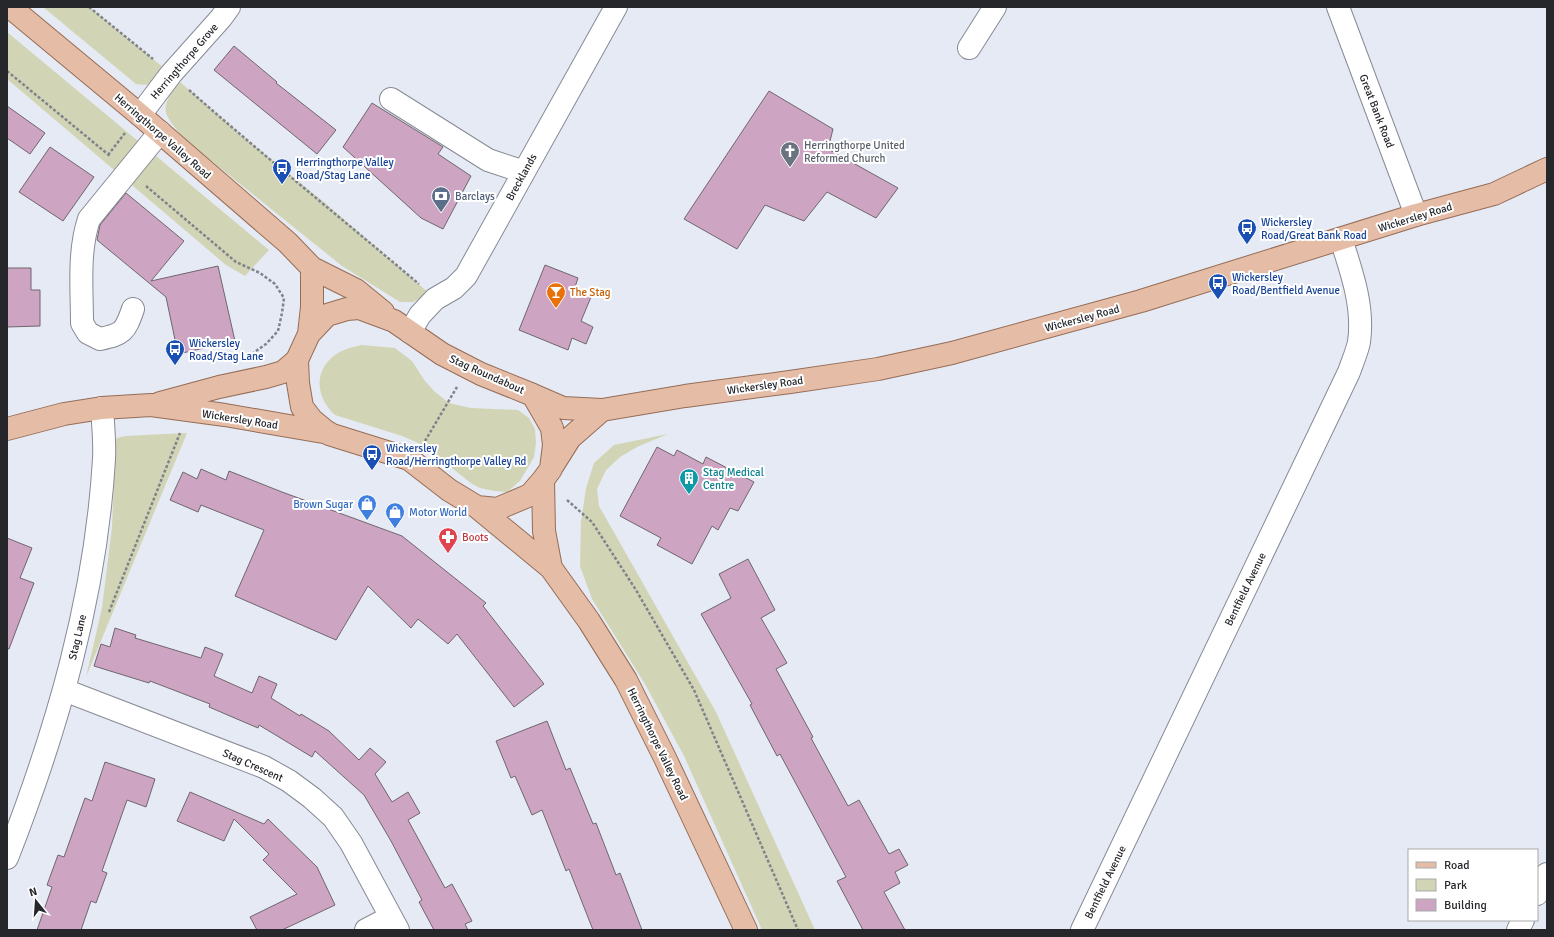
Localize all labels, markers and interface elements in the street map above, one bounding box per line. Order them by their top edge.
street label: Herringthorpe Grove [148,21,221,102]
street label: Great Bank Road [1357,73,1397,150]
street label: Herringthorpe Valley Road [112,91,214,182]
place label: Herringthorpe United Reformed Church [804,139,905,165]
church icon: Herringthorpe United Reformed Church [779,140,801,168]
street label: Brecklands [503,151,540,203]
place label: Herringthorpe Valley Road/Stag Lane [296,156,394,182]
bus stop icon: Herringthorpe Valley Road/Stag Lane [271,157,293,185]
bank icon: Barclays [430,185,452,213]
place label: Barclays [455,190,495,203]
street label: Wickersley Road [1377,200,1454,235]
place label: Wickersley Road/Great Bank Road [1261,216,1367,242]
bus stop icon: Wickersley Road/Great Bank Road [1236,217,1258,245]
place label: Wickersley Road/Bentfield Avenue [1232,271,1340,297]
bus stop icon: Wickersley Road/Bentfield Avenue [1207,272,1229,300]
bar icon: The Stag [545,281,567,309]
place label: The Stag [570,286,611,299]
street label: Wickersley Road [1043,302,1121,335]
place label: Wickersley Road/Stag Lane [189,337,264,363]
bus stop icon: Wickersley Road/Stag Lane [164,338,186,366]
street label: Stag Roundabout [447,352,526,397]
street label: Wickersley Road [726,374,804,397]
street label: Wickersley Road [201,407,279,432]
place label: Wickersley Road/Herringthorpe Valley Rd [386,442,527,468]
bus stop icon: Wickersley Road/Herringthorpe Valley Rd [361,443,383,471]
place label: Stag Medical Centre [703,466,764,492]
building icon: Stag Medical Centre [678,467,700,495]
shop icon: Brown Sugar [356,493,378,521]
place label: Brown Sugar [293,498,353,511]
shop icon: Motor World [384,501,406,529]
place label: Motor World [409,506,467,519]
pharmacy icon: Boots [437,526,459,554]
place label: Boots [462,531,489,544]
street label: Bentfield Avenue [1222,550,1269,628]
street label: Stag Lane [66,613,89,661]
street label: Herringthorpe Valley Road [625,686,691,803]
street label: Stag Crescent [220,746,285,785]
street label: Bentfield Avenue [1082,843,1129,921]
legend [1408,849,1538,921]
text: Road [1444,858,1470,873]
text: Park [1444,878,1467,893]
north arrow [16,881,56,921]
text: N [28,885,39,899]
text: Building [1444,898,1487,913]

